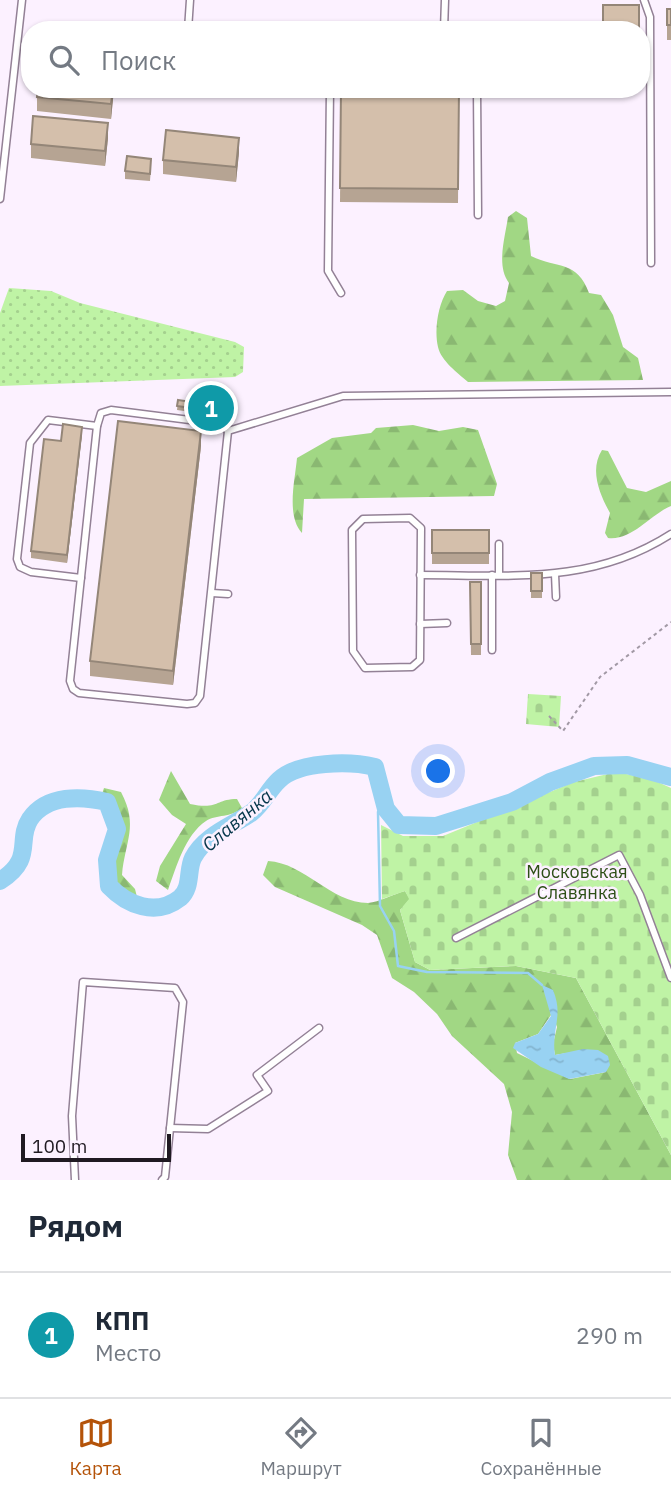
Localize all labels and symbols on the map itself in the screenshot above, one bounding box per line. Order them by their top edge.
pin: 1 [188,382,234,434]
your location [421,754,455,788]
water label: Славянка [197,784,277,856]
park label: Московская Славянка [526,860,628,904]
scale bar [21,1131,172,1163]

